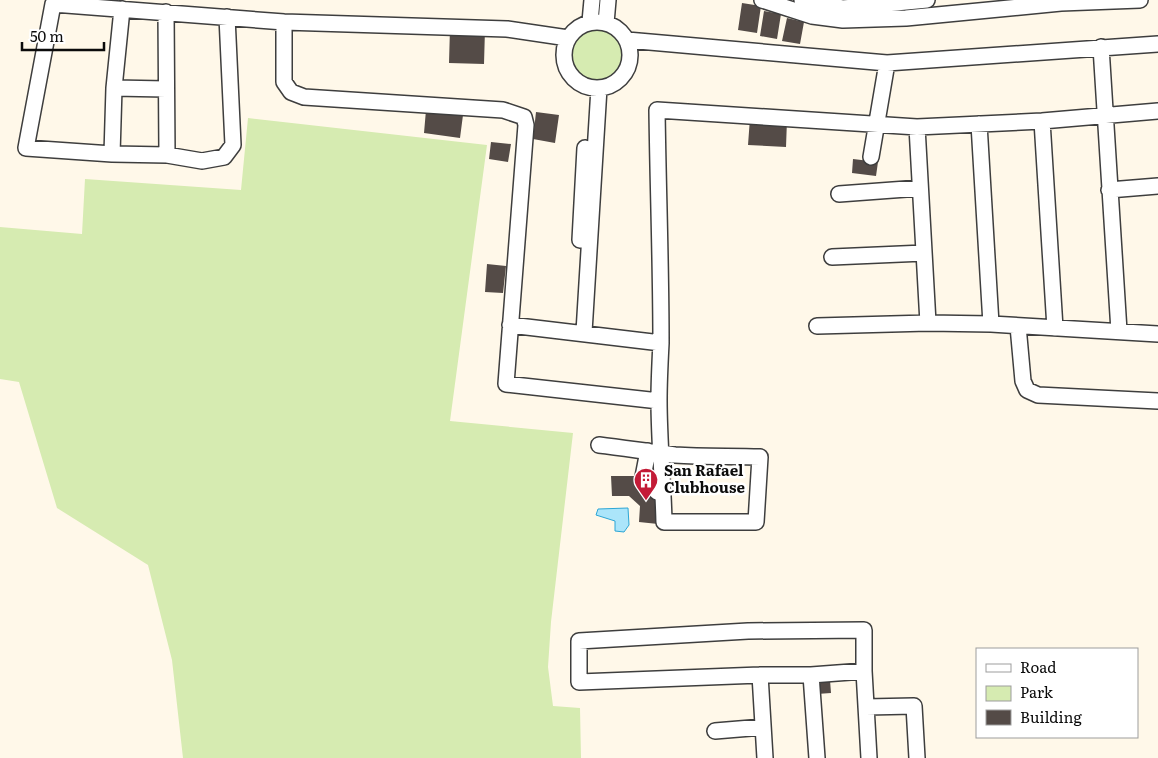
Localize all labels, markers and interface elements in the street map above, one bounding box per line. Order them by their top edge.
scale bar [22,20,105,52]
text: 50 m [30,24,64,47]
place label: San Rafael Clubhouse [664,458,745,498]
building icon: San Rafael Clubhouse [633,467,659,501]
legend [976,648,1138,738]
text: Road [1020,655,1056,678]
text: Park [1020,680,1054,703]
text: Building [1020,705,1082,728]

